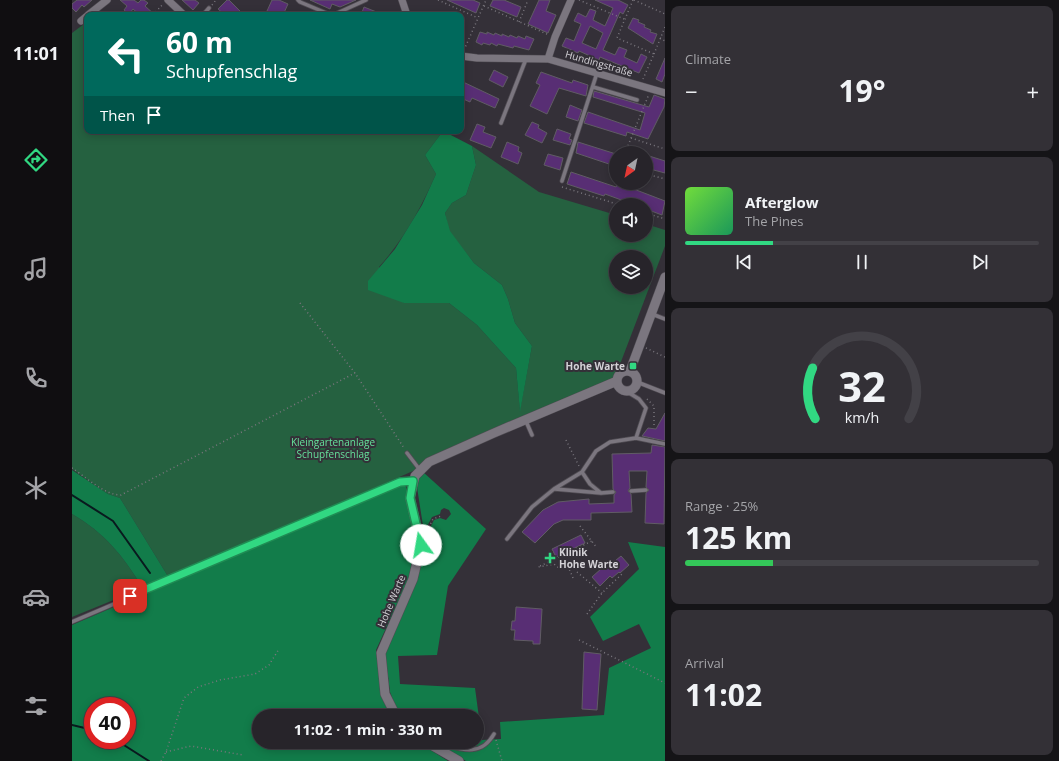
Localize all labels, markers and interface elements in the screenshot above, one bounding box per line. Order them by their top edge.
text: 60 m [166,23,233,61]
icon: left [100,28,152,80]
text: 11:01 [13,41,59,65]
street label: Hundingstraße [564,47,635,79]
text: Climate [685,50,731,68]
text: Schupfenschlag [166,59,297,83]
text: 19° [838,70,886,111]
text: − [685,76,698,106]
text: + [1026,76,1039,106]
icon: arrive [143,104,165,126]
text: Then [100,105,135,125]
icon: directions [22,146,50,174]
north arrow [609,146,653,190]
map controls [609,146,653,294]
text: Afterglow [745,192,819,212]
button: sound [609,198,653,242]
text: The Pines [745,212,803,230]
button: layers [609,250,653,294]
icon: previous [733,251,755,273]
icon: pause [851,251,873,273]
icon: next [969,251,991,273]
icon: music [22,255,50,283]
text: 32 [838,357,886,413]
place label: Hohe Warte [566,359,625,373]
marker: Hohe Warte [628,361,638,371]
icon: phone [22,364,50,392]
text: km/h [845,407,879,426]
park label: Kleingartenanlage Schupfenschlag [291,435,375,461]
icon: climate [22,474,50,502]
text: Range · 25% [685,497,758,515]
text: 125 km [685,517,792,558]
position arrow [400,524,442,566]
place label: Klinik Hohe Warte [559,545,619,571]
marker: Klinik Hohe Warte [544,552,556,564]
street label: Hohe Warte [374,572,408,629]
pin [113,579,147,613]
icon: car [22,583,50,611]
icon: arrive [119,585,141,607]
text: Arrival [685,654,724,672]
text: 11:02 [685,674,762,715]
icon: filters [22,692,50,720]
speed limit sign: 40 [84,697,136,749]
text: 11:02 · 1 min · 330 m [294,719,442,739]

